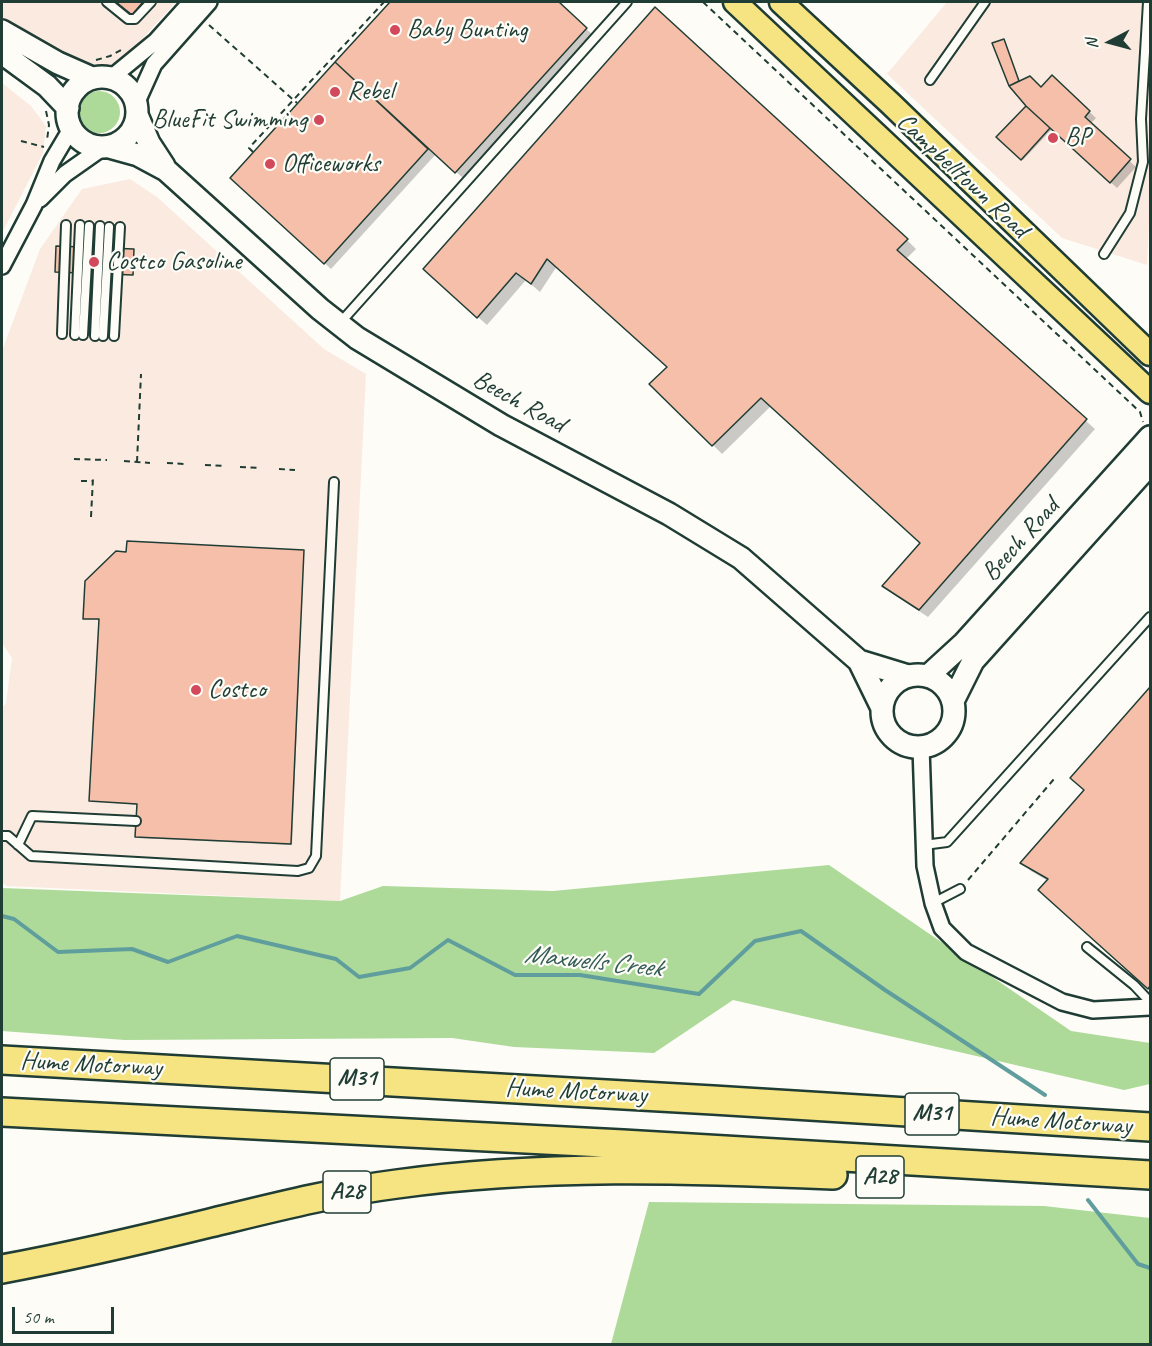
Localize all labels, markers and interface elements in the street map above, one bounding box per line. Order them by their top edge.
north arrow [1080,12,1140,72]
place label: Baby Bunting [407,14,528,46]
marker: Baby Bunting [388,23,402,37]
text: N [1082,38,1103,50]
place label: Rebel [347,76,393,108]
marker: Rebel [328,85,342,99]
place label: BlueFit Swimming [152,104,307,136]
street label: Campbelltown Road [889,107,1035,245]
marker: BlueFit Swimming [312,113,326,127]
place label: BP [1065,122,1091,154]
marker: BP [1046,131,1060,145]
place label: Officeworks [282,148,380,180]
marker: Officeworks [263,157,277,171]
place label: Costco Gasoline [106,246,242,278]
marker: Costco Gasoline [87,255,101,269]
street label: Beech Road [467,364,571,440]
street label: Beech Road [976,492,1066,588]
place label: Costco [208,674,266,706]
marker: Costco [189,683,203,697]
water label: Maxwells Creek [523,939,663,985]
street label: Hume Motorway [19,1046,163,1084]
road number: M31 [330,1058,384,1100]
street label: Hume Motorway [504,1073,648,1111]
road number: M31 [905,1093,959,1135]
street label: Hume Motorway [989,1102,1133,1142]
road number: A28 [856,1156,904,1198]
road number: A28 [323,1171,371,1213]
scale bar [15,1295,117,1333]
text: 50 m [23,1306,54,1328]

